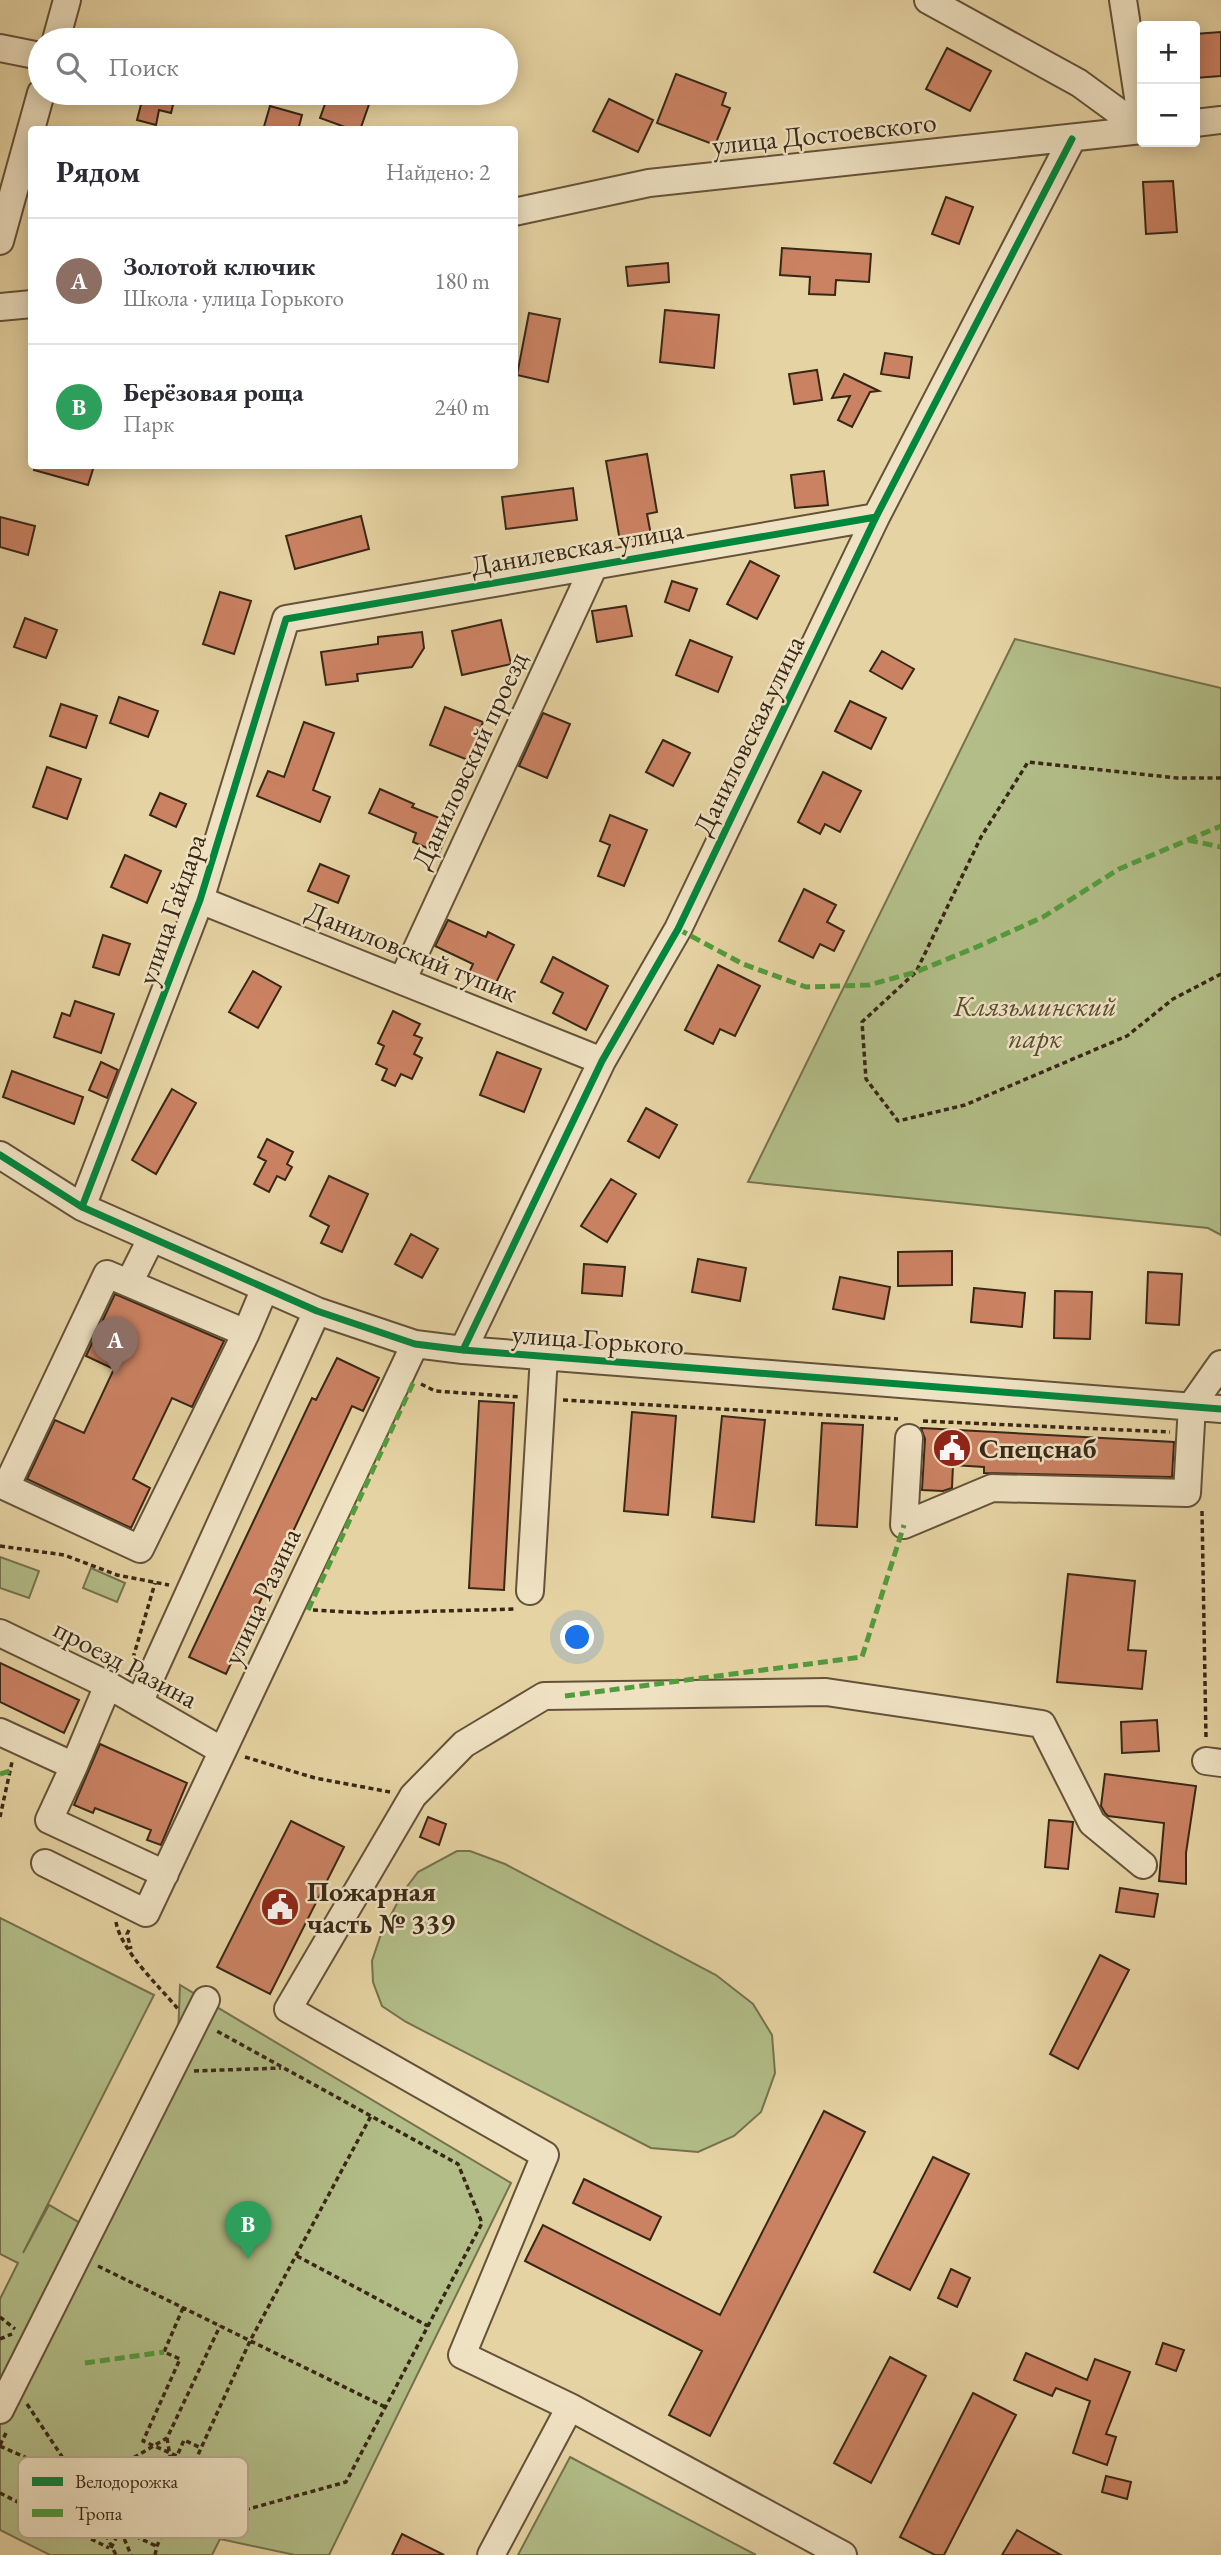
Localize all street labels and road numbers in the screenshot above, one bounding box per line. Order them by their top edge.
street label: улица Достоевского [710,103,938,163]
street label: Данилевская улица [468,510,687,583]
street label: Даниловская улица [684,628,812,841]
street label: Даниловский проезд [403,645,535,874]
street label: улица Гайдара [128,828,214,989]
street label: Даниловский тупик [301,892,523,1010]
street label: улица Горького [511,1315,685,1363]
street label: улица Разина [214,1521,309,1670]
street label: проезд Разина [48,1610,205,1716]

